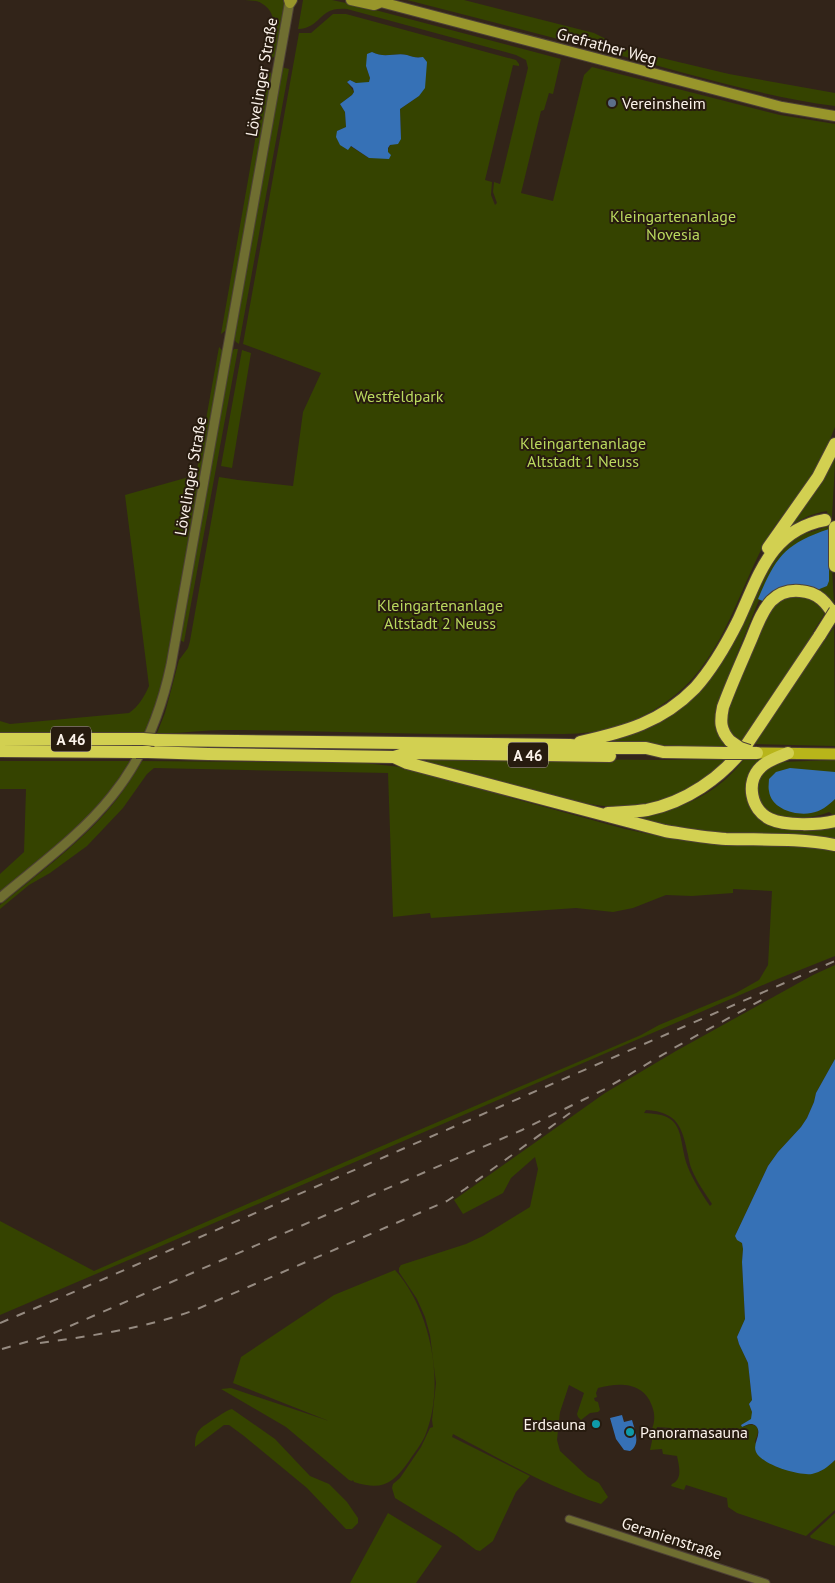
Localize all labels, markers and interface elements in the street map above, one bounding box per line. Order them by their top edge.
street label: Lövelinger Straße [241,16,281,138]
street label: Grefrather Weg [555,23,659,69]
place label: Vereinsheim [621,93,706,113]
marker: Vereinsheim [606,97,618,109]
park label: Kleingartenanlage Novesia [610,206,736,244]
park label: Westfeldpark [355,386,444,406]
street label: Lövelinger Straße [170,415,210,537]
park label: Kleingartenanlage Altstadt 1 Neuss [520,433,646,471]
park label: Kleingartenanlage Altstadt 2 Neuss [377,595,503,633]
road number: A 46 [51,726,91,752]
road number: A 46 [508,742,548,768]
place label: Erdsauna [523,1414,586,1434]
marker: Erdsauna [590,1418,602,1430]
place label: Panoramasauna [640,1422,748,1442]
marker: Panoramasauna [624,1426,636,1438]
street label: Geranienstraße [619,1512,725,1564]

